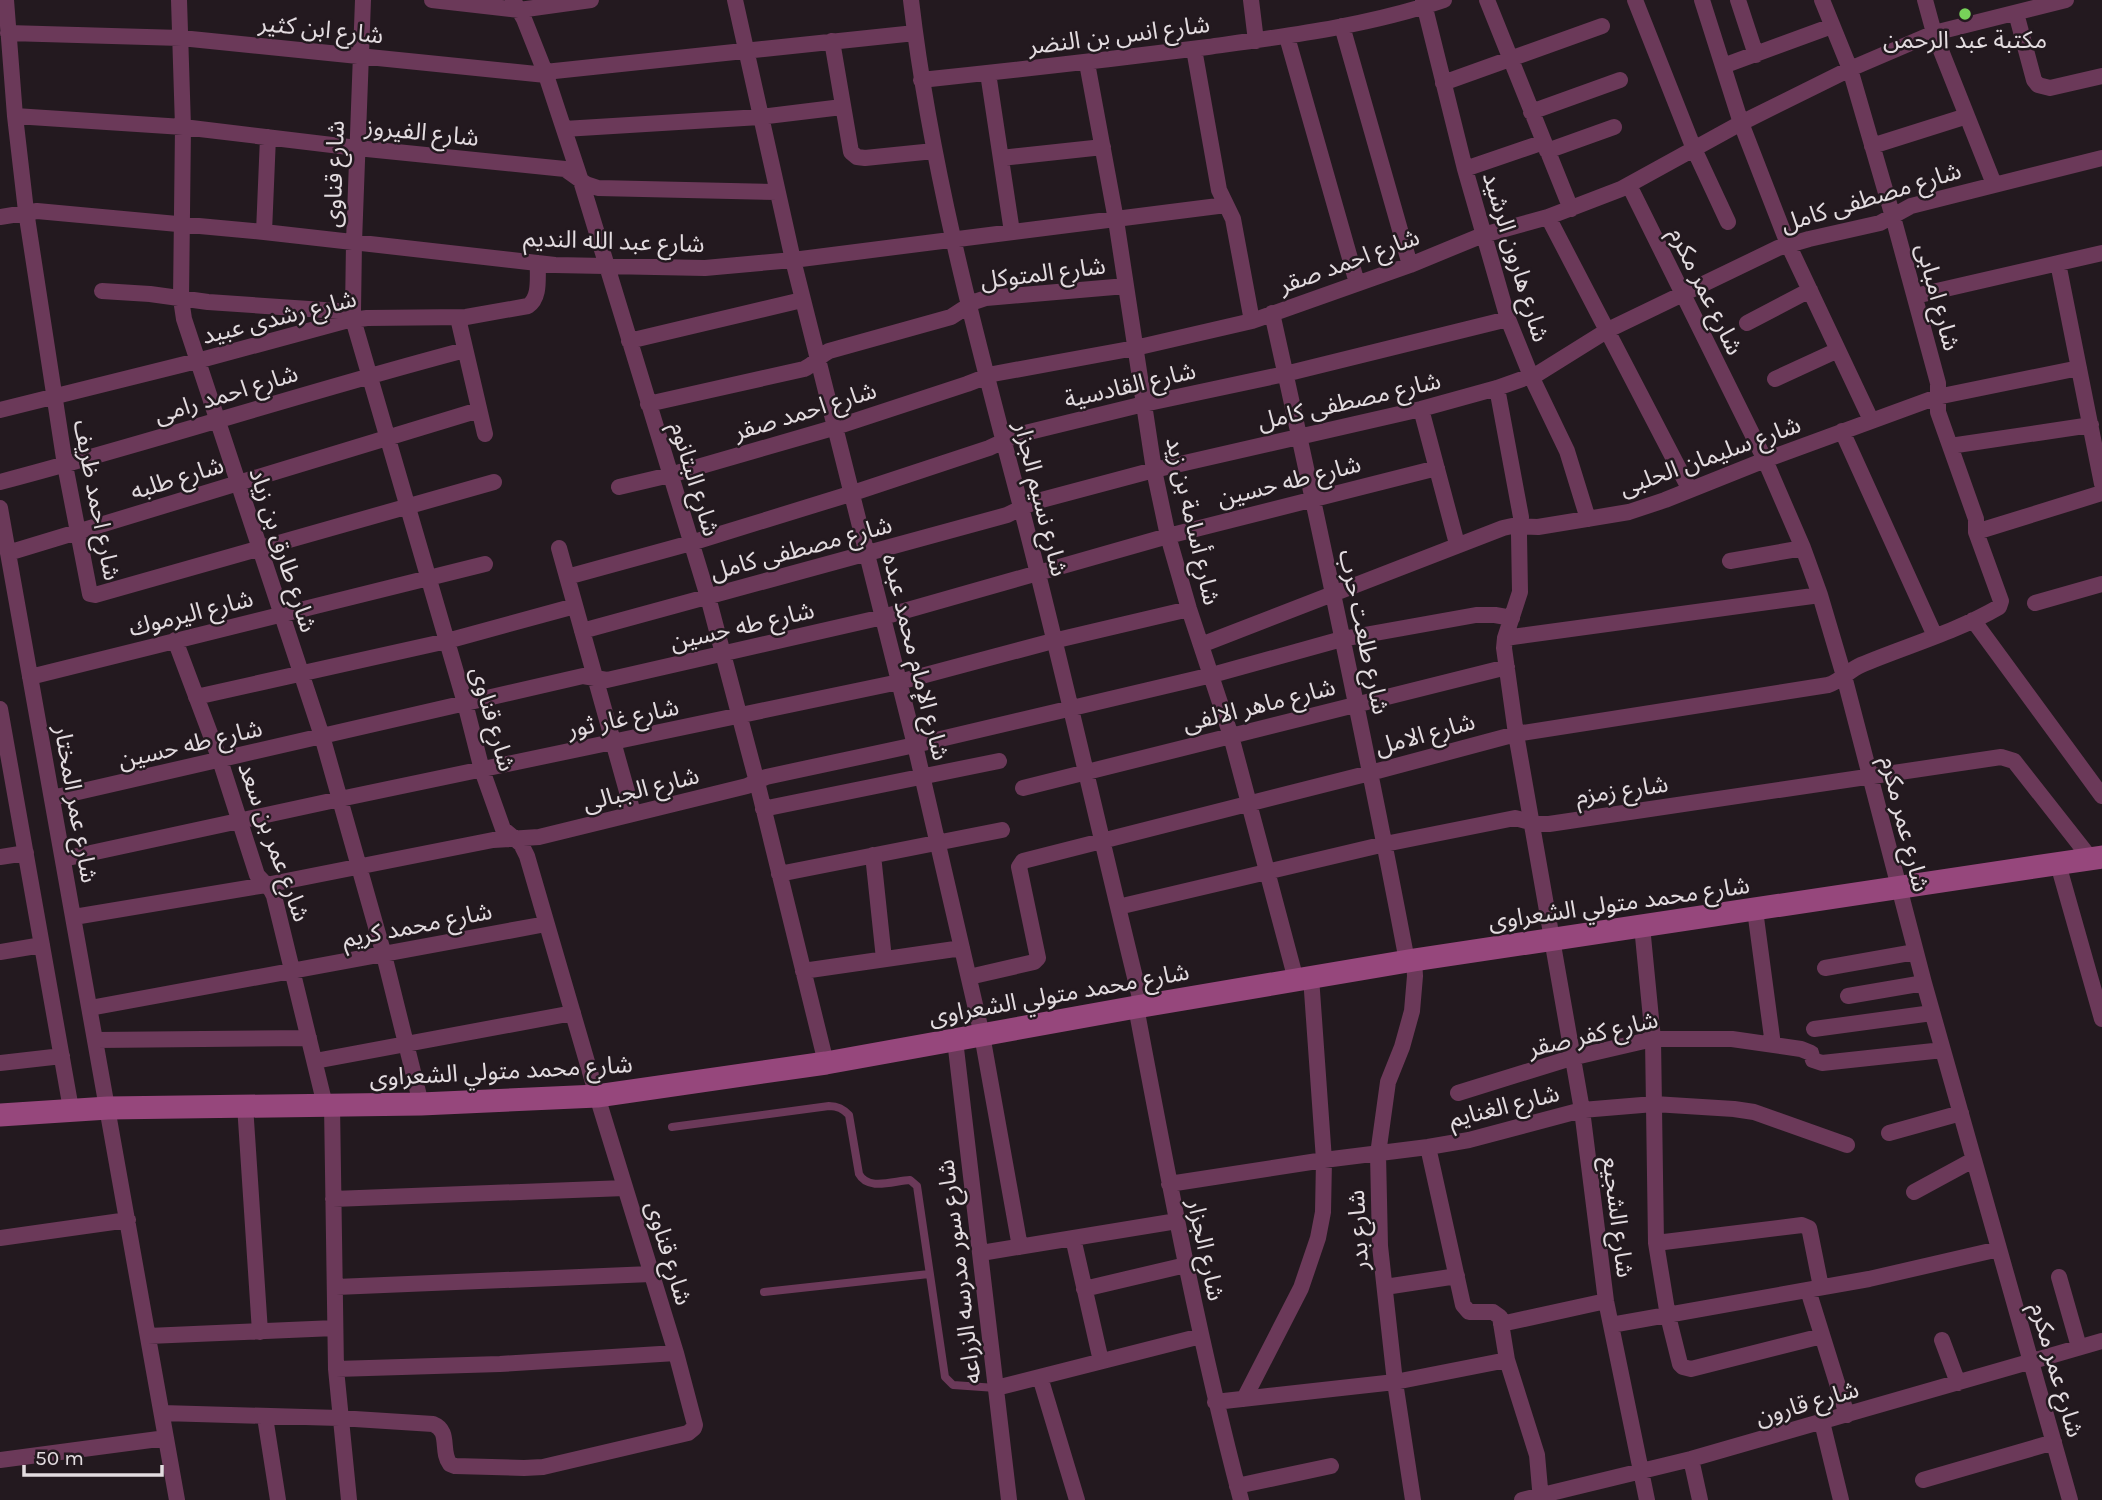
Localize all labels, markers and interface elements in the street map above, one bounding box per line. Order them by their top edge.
marker: مكتبة عبد الرحمن [1957,6,1973,22]
street label: شارع ابن كثير [256,8,385,52]
street label: شارع انس بن النضر [1026,10,1212,63]
place label: مكتبة عبد الرحمن [1883,26,2047,54]
street label: شارع الفيروز [362,112,480,155]
street label: شارع قناوى [318,120,353,228]
street label: شارع مصطفى كامل [1777,156,1965,241]
street label: شارع هارون الرشيد [1474,169,1555,346]
street label: شارع احمد صقر [1274,223,1424,303]
street label: شارع عمر مكرم [1659,223,1749,361]
street label: شارع عبد الله النديم [523,224,705,261]
street label: شارع امبابى [1907,240,1966,355]
street label: شارع المتوكل [979,251,1108,298]
street label: شارع رشدى عبيد [199,284,360,353]
street label: شارع القادسية [1061,356,1199,417]
street label: شارع احمد رامى [151,359,302,432]
street label: شارع مصطفى كامل [1255,366,1444,439]
street label: شارع احمد صقر [729,376,881,449]
street label: شارع سليمان الحلبى [1616,410,1805,505]
street label: شارع احمد ظريف [65,417,126,583]
street label: شارع البتانوم [661,418,726,541]
street label: شارع نسيم الجزار [1005,418,1074,580]
street label: شارع أسامة بن زيد [1157,434,1228,608]
street label: شارع طه حسين [1214,450,1364,515]
street label: شارع طلبه [127,451,228,508]
street label: شارع طارق بن زياد [240,464,323,637]
street label: شارع مصطفى كامل [707,510,896,589]
street label: شارع طلعت حرب [1330,547,1395,718]
street label: شارع الإمام محمد عبده [873,551,955,764]
street label: شارع اليرموك [126,584,257,645]
street label: شارع طه حسين [667,596,817,659]
street label: شارع قناوى [462,664,521,775]
street label: شارع ماهر الالفى [1180,672,1339,740]
street label: شارع غار ثور [564,693,682,747]
street label: شارع الامل [1372,707,1479,764]
street label: شارع طه حسين [115,714,265,777]
street label: شارع عمر المختار [45,722,104,885]
street label: شارع عمر مكرم [1871,753,1935,896]
street label: شارع عمر بن سعد [229,759,316,926]
street label: شارع الجبالى [580,761,703,820]
street label: شارع زمزم [1574,770,1671,814]
street label: شارع محمد متولي الشعراوى [1487,871,1752,940]
street label: شارع محمد كريم [340,897,495,956]
street label: شارع محمد متولي الشعراوى [927,957,1192,1035]
street label: شارع كفر صقر [1524,1005,1661,1066]
street label: شارع محمد متولي الشعراوى [369,1050,634,1096]
street label: شارع الغنايم [1446,1079,1563,1136]
street label: شارع الشجيع [1594,1155,1639,1280]
street label: شارع سور مدرسه الزراعه [931,1158,990,1386]
street label: شارع بدر [1342,1189,1377,1272]
street label: شارع الجزار [1178,1196,1230,1304]
street label: شارع قناوى [637,1198,698,1309]
street label: شارع عمر مكرم [2021,1300,2090,1442]
street label: شارع قارون [1752,1375,1863,1434]
scale bar [24,1434,163,1478]
text: 50 m [35,1446,84,1470]

